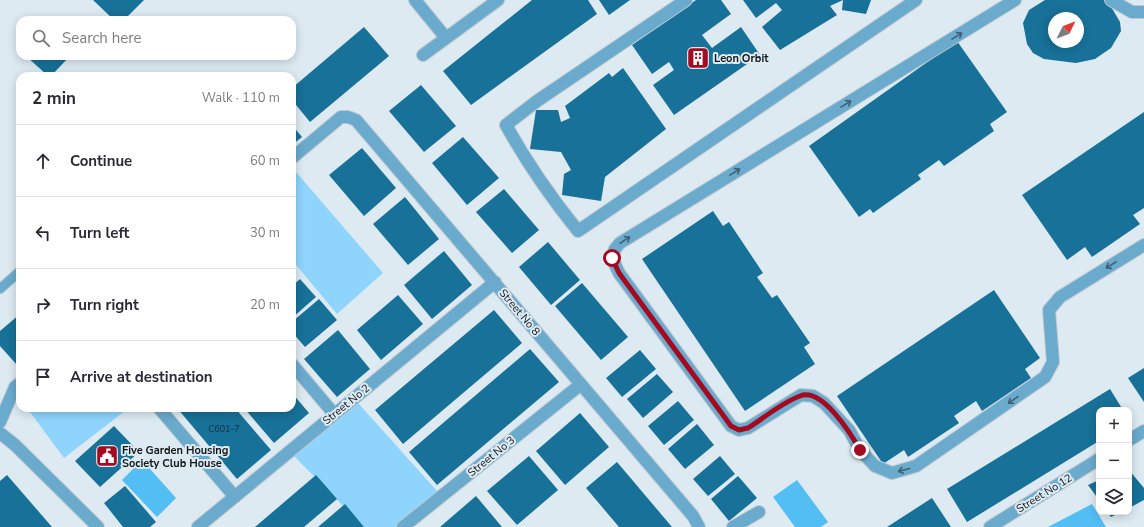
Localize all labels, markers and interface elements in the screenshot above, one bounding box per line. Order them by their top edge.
north arrow [1048,12,1084,48]
search box [16,16,296,60]
icon: search [30,27,52,49]
text: Search here [62,28,142,48]
one-way arrow [951,31,963,39]
building icon: Leon Orbit [685,45,711,71]
place label: Leon Orbit [714,51,769,66]
text: 2 min [32,87,76,110]
text: Walk · 110 m [202,89,280,107]
one-way arrow [840,99,852,107]
icon: ahead [32,150,54,172]
text: Continue [70,151,132,171]
text: 60 m [250,152,280,170]
one-way arrow [729,168,740,176]
icon: left [32,222,54,244]
text: Turn left [70,223,129,243]
text: 30 m [250,224,280,242]
one-way arrow [619,236,630,244]
route start [603,249,621,267]
one-way arrow [1105,262,1117,270]
street label: Street No 8 [496,286,544,339]
icon: right [32,294,54,316]
text: Turn right [70,295,139,315]
text: 20 m [250,296,280,314]
icon: arrive [32,366,54,388]
text: Arrive at destination [70,367,213,387]
street label: Street No 2 [320,381,373,428]
one-way arrow [1008,396,1019,404]
map controls [1096,407,1132,515]
button: + [1096,407,1132,443]
house number: C601-7 [208,423,240,435]
street label: Street No 3 [465,433,518,480]
route end [851,441,869,459]
public building icon: Five Garden Housing Society Club House [94,443,120,469]
place label: Five Garden Housing Society Club House [122,443,228,471]
button: − [1096,443,1132,479]
one-way arrow [898,466,911,474]
street label: Street No 12 [1014,470,1075,517]
button: layers [1096,479,1132,515]

